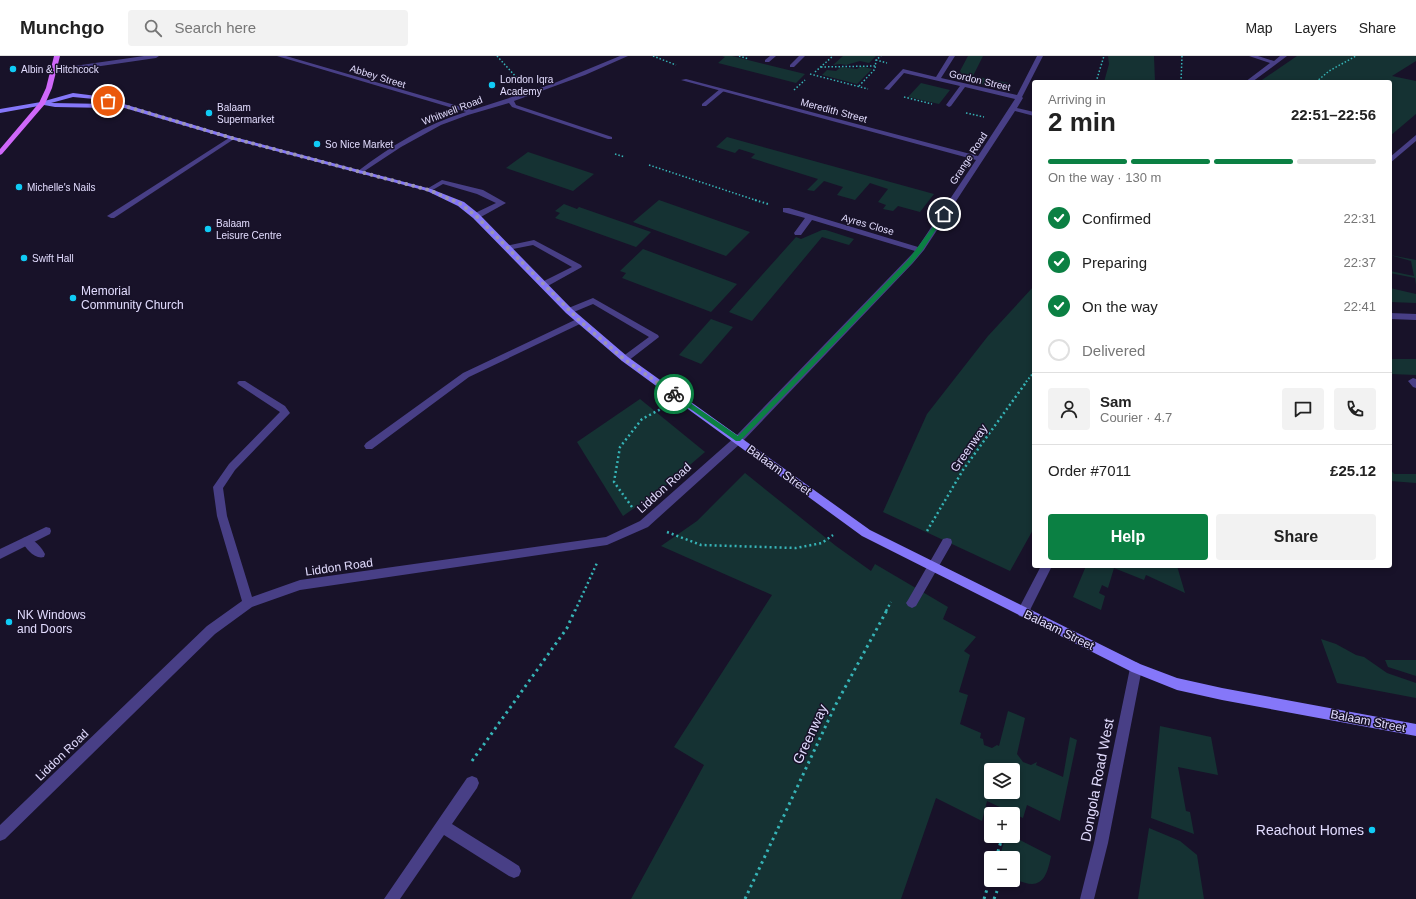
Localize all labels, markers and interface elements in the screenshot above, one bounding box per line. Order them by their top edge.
search box [128,10,408,46]
text: Munchgo [20,17,104,38]
icon: search [142,17,164,39]
text: Search here [174,19,256,36]
text: Map [1245,20,1273,36]
text: Layers [1295,20,1337,36]
text: Share [1359,20,1396,36]
street label: Abbey Street [349,63,407,90]
marker: Albin & Hitchcock [8,64,18,74]
place label: Albin & Hitchcock [21,64,100,75]
street label: Gordon Street [948,68,1012,93]
place label: London Iqra Academy [500,74,554,97]
marker: London Iqra Academy [487,80,497,90]
pin [91,84,125,118]
icon: bag [97,90,119,112]
text: Arriving in [1048,92,1106,107]
street label: Whitwell Road [420,94,484,127]
street label: Meredith Street [799,96,869,125]
place label: Balaam Supermarket [217,102,274,125]
text: 22:51–22:56 [1291,106,1376,123]
text: 2 min [1048,107,1116,137]
marker: Balaam Supermarket [204,108,214,118]
street label: Grange Road [947,130,989,186]
marker: So Nice Market [312,139,322,149]
place label: So Nice Market [325,139,394,150]
text: On the way · 130 m [1048,170,1161,185]
marker: Michelle's Nails [14,182,24,192]
place label: Michelle's Nails [27,182,96,193]
pin [927,197,961,231]
icon: home [933,203,955,225]
icon: check [1048,207,1070,229]
text: Confirmed [1082,210,1151,227]
text: 22:31 [1343,211,1376,226]
street label: Ayres Close [841,212,896,237]
place label: Balaam Leisure Centre [216,218,282,241]
marker: Balaam Leisure Centre [203,224,213,234]
icon: check [1048,251,1070,273]
marker: Swift Hall [19,253,29,263]
place label: Swift Hall [32,253,74,264]
text: Preparing [1082,254,1147,271]
text: 22:37 [1343,255,1376,270]
place label: Memorial Community Church [81,284,184,312]
marker: Memorial Community Church [68,293,78,303]
icon: check [1048,295,1070,317]
text: On the way [1082,298,1158,315]
text: 22:41 [1343,299,1376,314]
text: Delivered [1082,342,1145,359]
courier [654,374,694,414]
icon: bike [663,383,685,405]
button: person [1048,388,1090,430]
button: chat [1282,388,1324,430]
button: phone [1334,388,1376,430]
text: Sam [1100,393,1132,410]
text: Courier · 4.7 [1100,410,1172,425]
street label: Greenway [948,422,990,474]
street label: Balaam Street [744,442,814,498]
street label: Liddon Road [634,460,694,516]
text: Order #7011 [1048,462,1131,479]
text: £25.12 [1330,462,1376,479]
button: Help [1048,514,1208,560]
button: Share [1216,514,1376,560]
street label: Liddon Road [304,555,374,579]
street label: Balaam Street [1022,607,1097,653]
place label: NK Windows and Doors [17,608,86,636]
marker: NK Windows and Doors [4,617,14,627]
street label: Greenway [789,702,831,766]
street label: Balaam Street [1329,707,1407,735]
street label: Dongola Road West [1077,717,1117,843]
street label: Liddon Road [33,726,91,784]
map controls [984,763,1020,887]
button: layers [984,763,1020,799]
button: + [984,807,1020,843]
place label: Reachout Homes [1256,822,1364,838]
marker: Reachout Homes [1367,825,1377,835]
button: − [984,851,1020,887]

